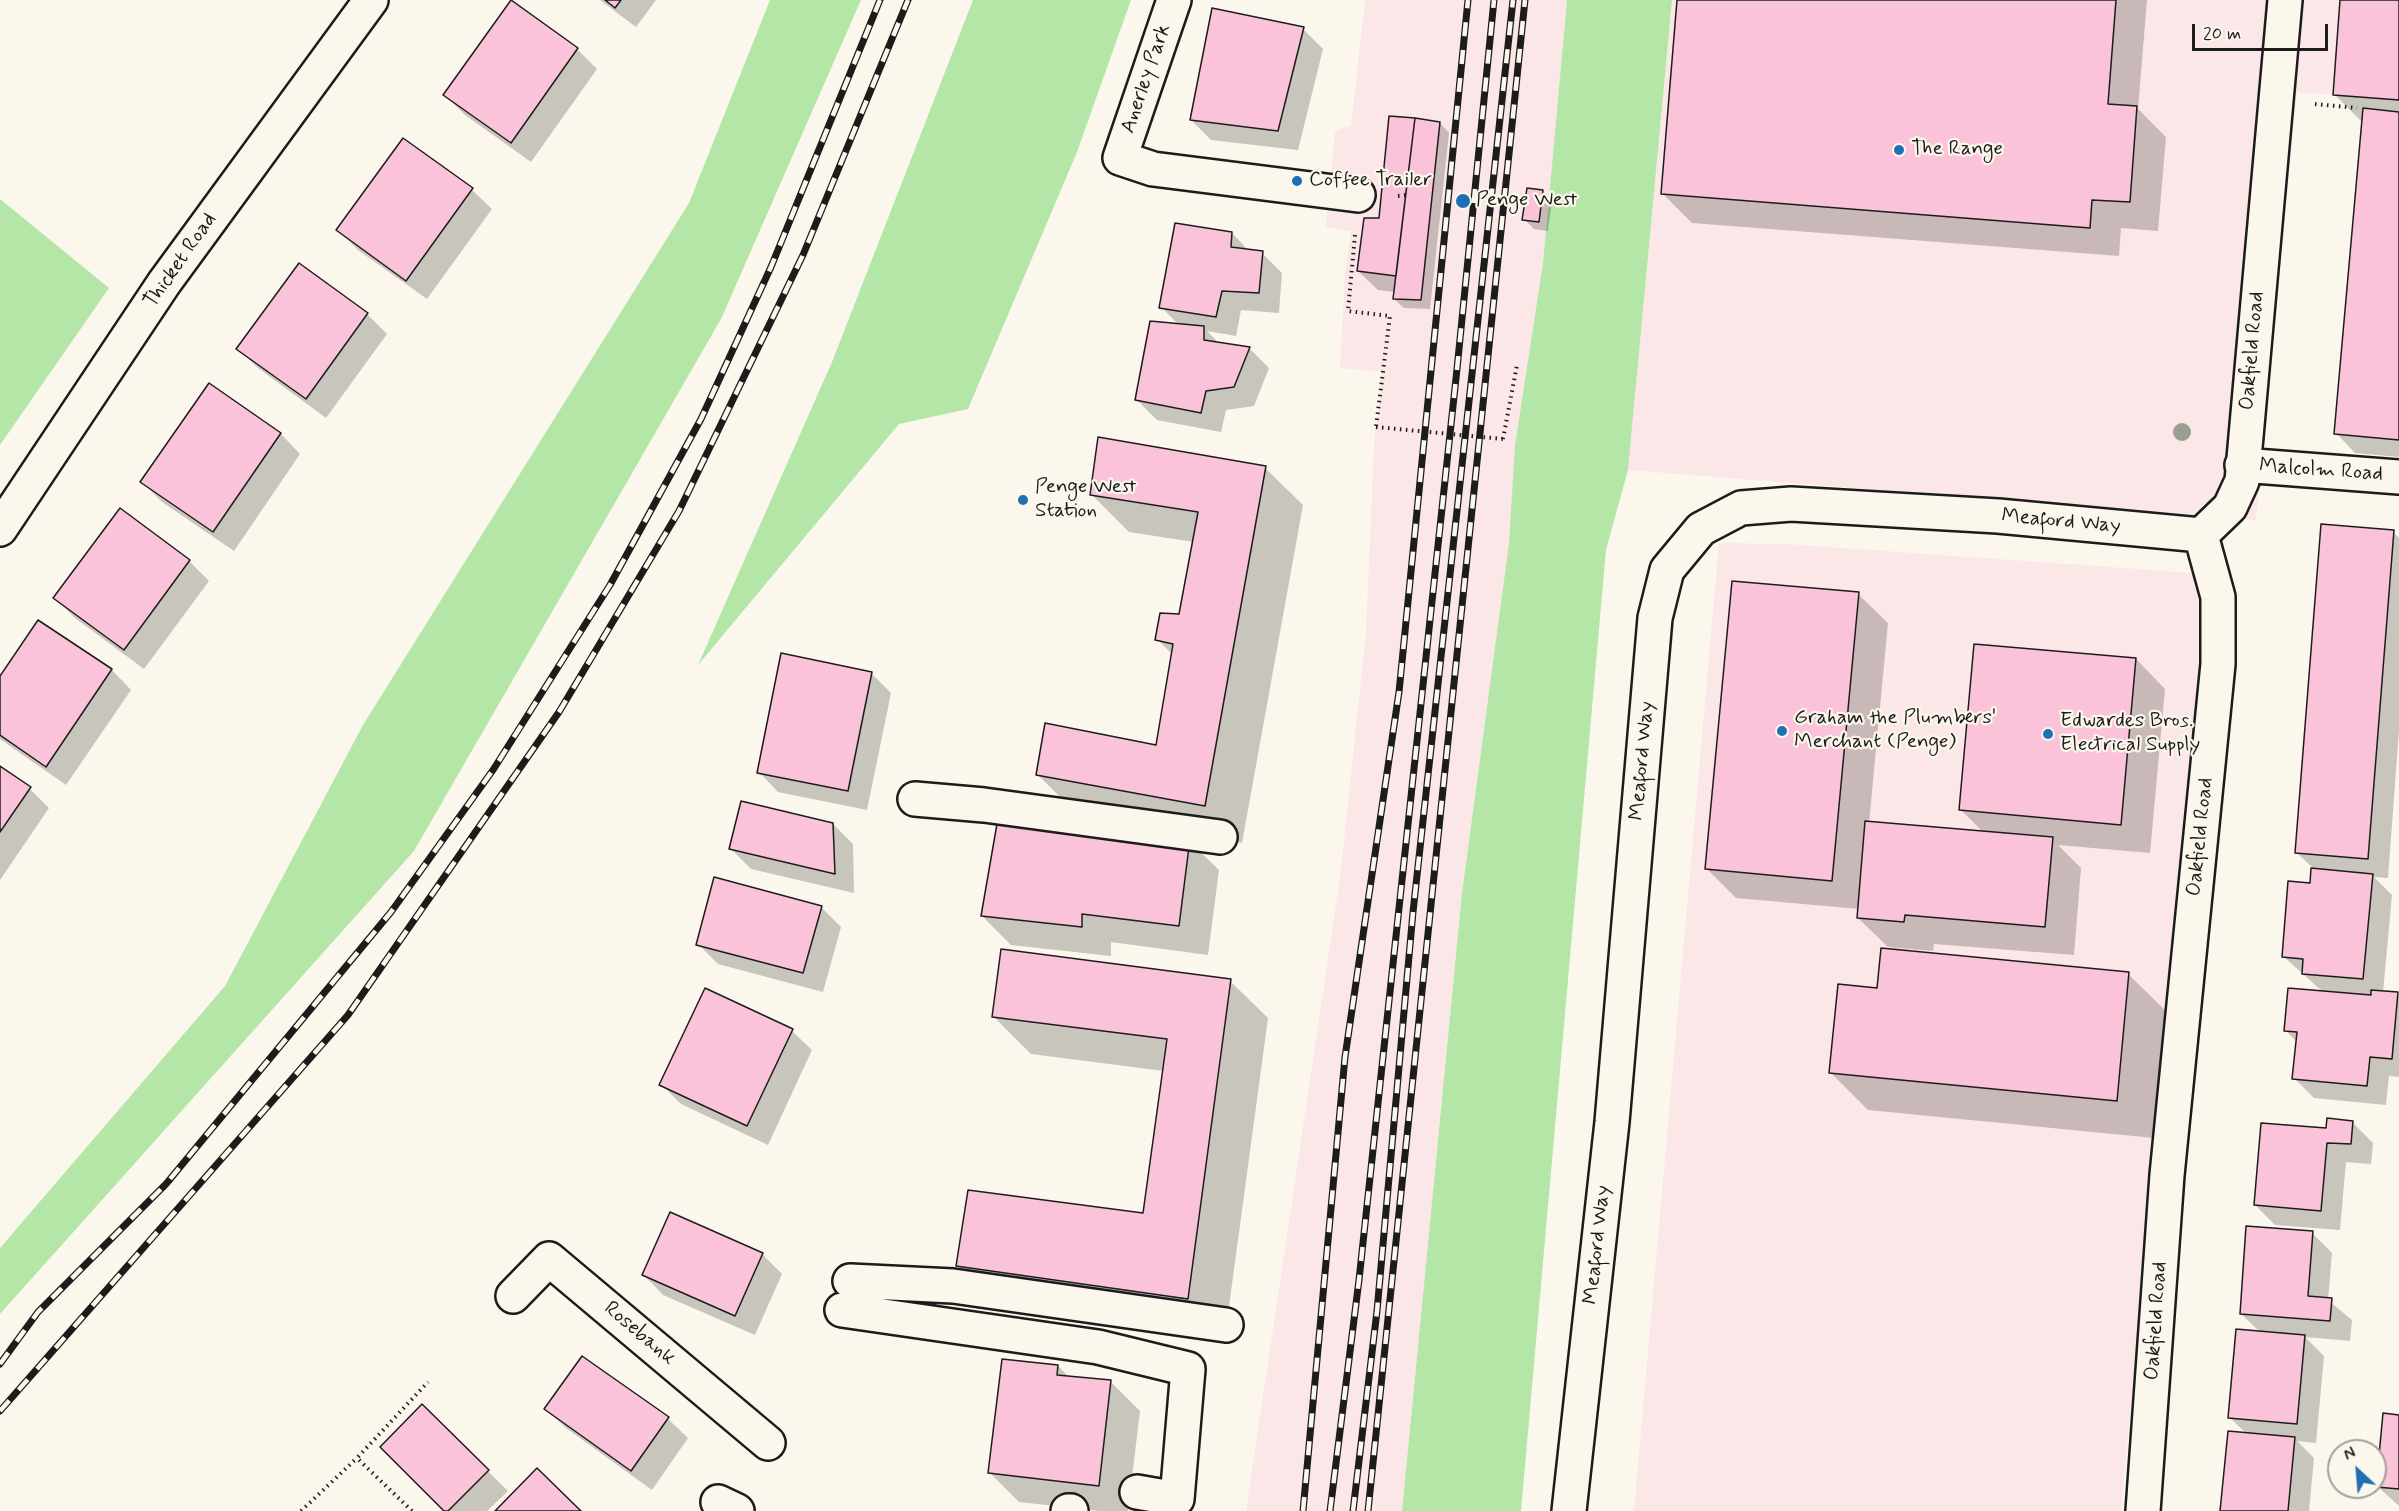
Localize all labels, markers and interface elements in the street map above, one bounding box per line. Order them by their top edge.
scale bar [2195,12,2332,50]
street label: Anerley Park [1117,21,1177,137]
text: 20 m [2203,22,2241,46]
place label: The Range [1911,137,2003,163]
marker: The Range [1892,143,1906,157]
place label: Coffee Trailer [1309,168,1432,194]
marker: Coffee Trailer [1290,174,1304,188]
place label: Penge West [1476,188,1577,214]
marker: Penge West [1454,192,1472,210]
street label: Thicket Road [139,209,223,313]
street label: Oakfield Road [2235,291,2271,411]
street label: Malcolm Road [2258,454,2384,488]
place label: Penge West Station [1035,475,1136,525]
marker: Penge West Station [1016,493,1030,507]
street label: Meaford Way [2000,504,2122,540]
street label: Meaford Way [1625,700,1661,822]
place label: Graham the Plumbers' Merchant (Penge) [1794,706,1996,756]
place label: Edwardes Bros. Electrical Supply [2060,709,2200,759]
marker: Graham the Plumbers' Merchant (Penge) [1775,724,1789,738]
marker: Edwardes Bros. Electrical Supply [2041,727,2055,741]
street label: Oakfield Road [2182,776,2220,898]
street label: Meaford Way [1579,1184,1617,1306]
street label: Oakfield Road [2140,1261,2174,1381]
street label: Rosebank [598,1297,680,1371]
north arrow [2327,1439,2387,1499]
text: N [2340,1442,2359,1466]

